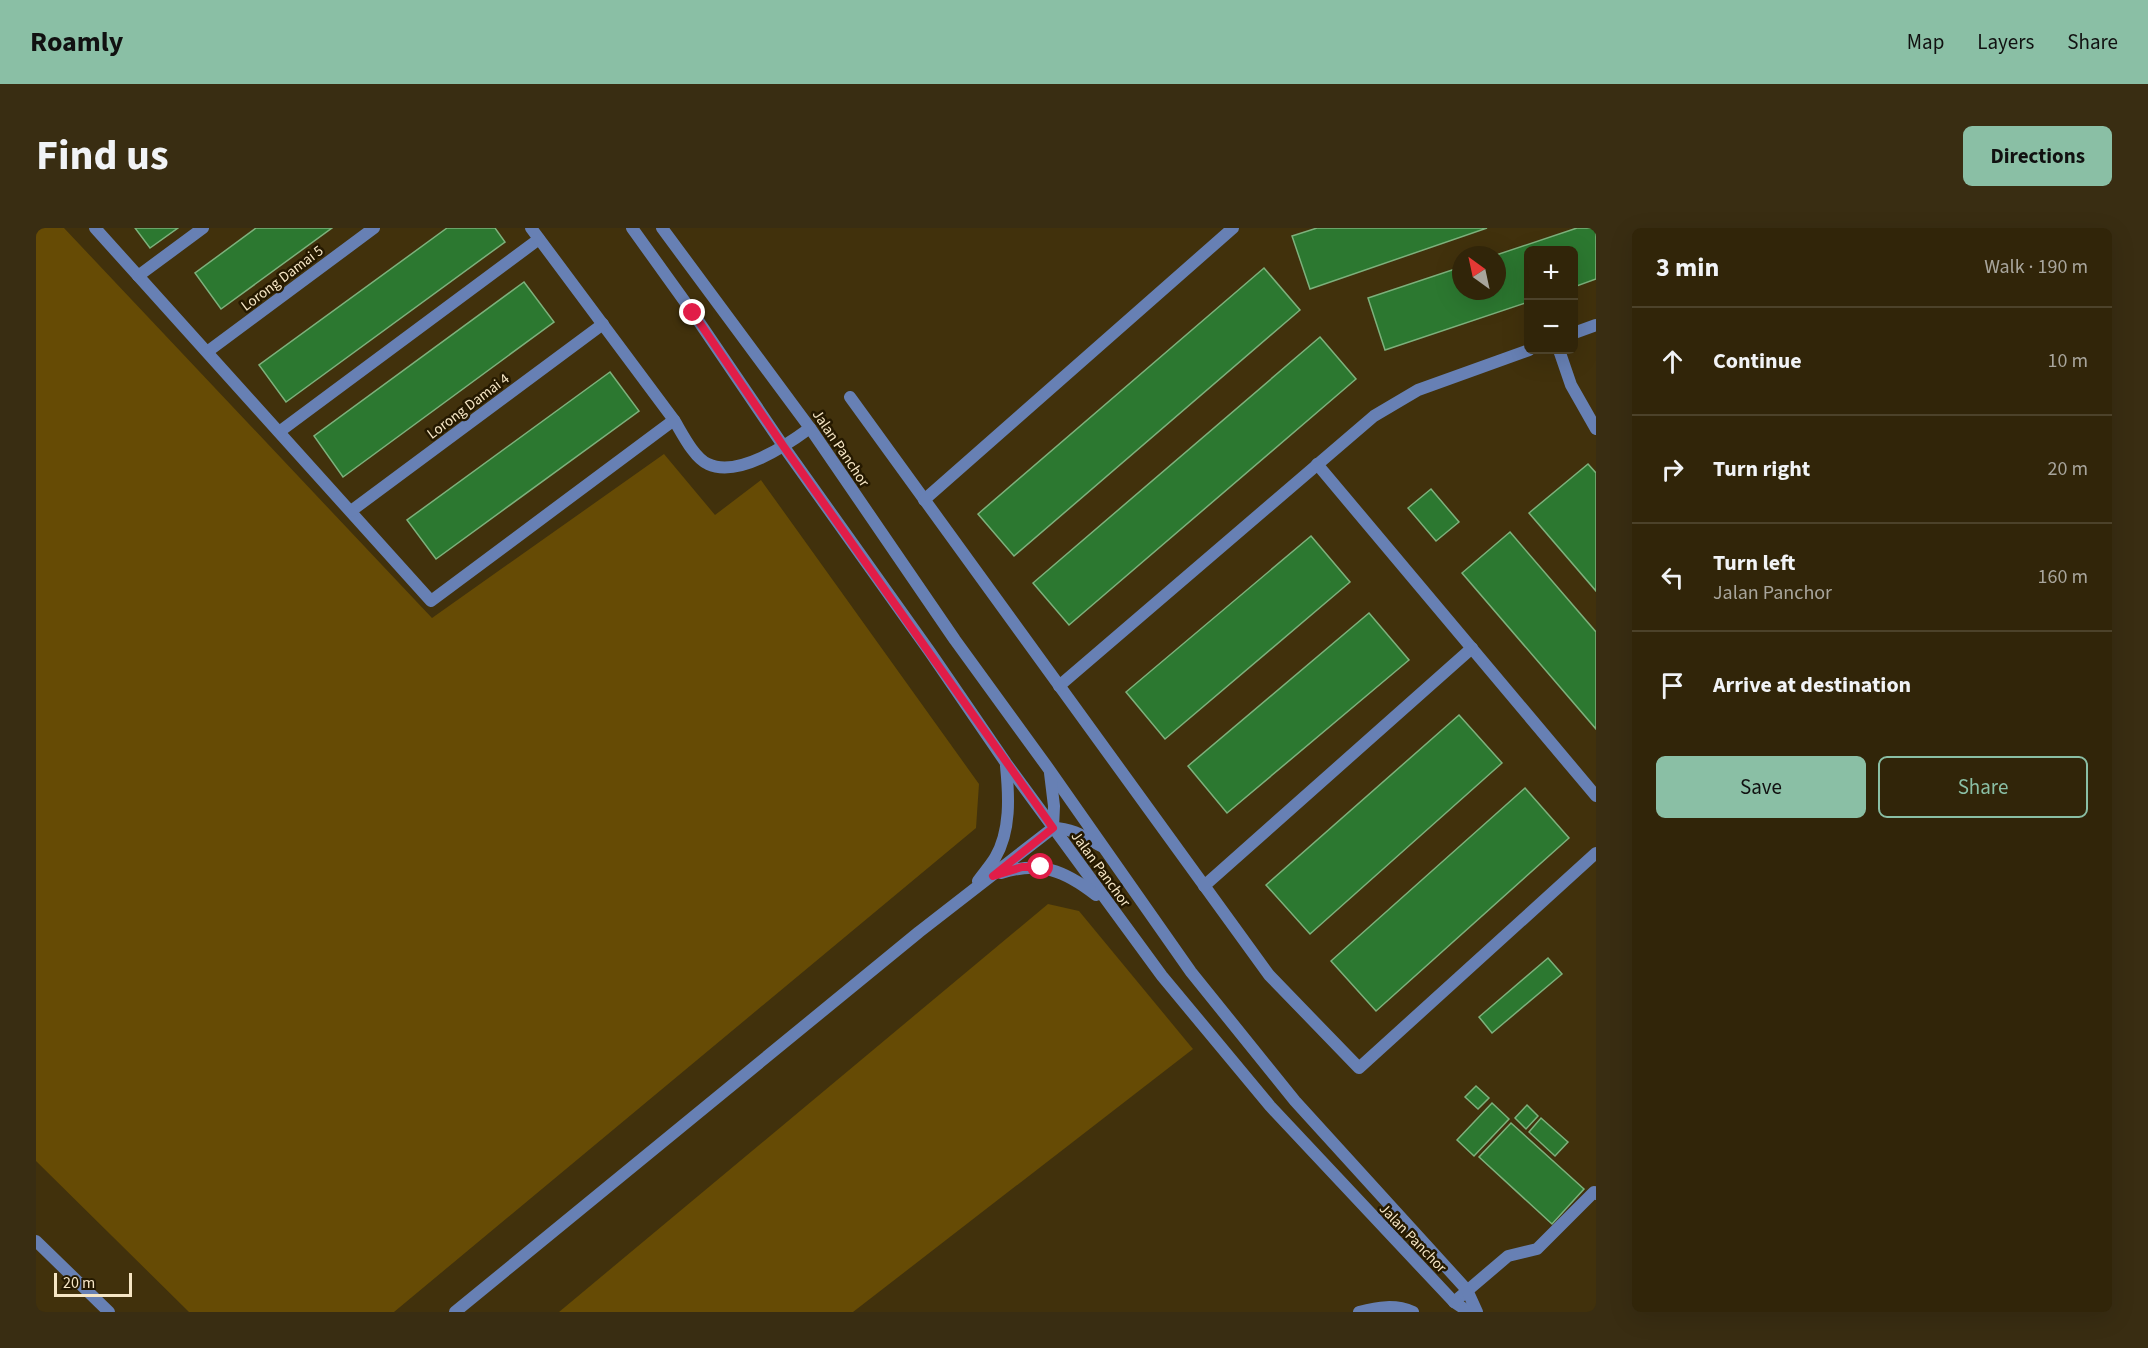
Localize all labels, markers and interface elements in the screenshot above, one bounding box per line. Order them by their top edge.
text: Roamly [30,22,123,62]
text: Map [1907,27,1944,57]
text: Layers [1977,27,2034,57]
text: Share [2067,27,2118,57]
text: Find us [36,126,169,186]
button: Directions [1963,126,2112,186]
street label: Lorong Damai 5 [237,240,328,316]
north arrow [1452,246,1506,300]
map controls [1524,246,1578,354]
button: + [1524,246,1578,300]
text: 3 min [1656,249,1719,286]
text: Walk · 190 m [1984,253,2088,281]
route end [679,299,705,325]
button: − [1524,300,1578,354]
icon: ahead [1656,345,1689,378]
text: Continue [1713,345,1802,377]
text: 10 m [2048,347,2088,375]
street label: Lorong Damai 4 [423,368,514,444]
street label: Jalan Panchor [807,405,875,492]
icon: right [1656,453,1689,486]
text: Turn right [1713,453,1810,485]
text: 20 m [2048,455,2088,483]
text: Turn left [1713,547,1795,579]
icon: left [1656,561,1689,594]
text: 160 m [2038,563,2088,591]
text: Jalan Panchor [1713,579,1832,607]
icon: arrive [1656,669,1689,702]
text: Arrive at destination [1713,669,1911,701]
button: Save [1656,756,1866,818]
button: Share [1878,756,2088,818]
street label: Jalan Panchor [1066,827,1136,912]
route start [1027,853,1053,879]
street label: Jalan Panchor [1374,1199,1452,1278]
scale bar [54,1270,132,1298]
text: 20 m [63,1272,95,1294]

